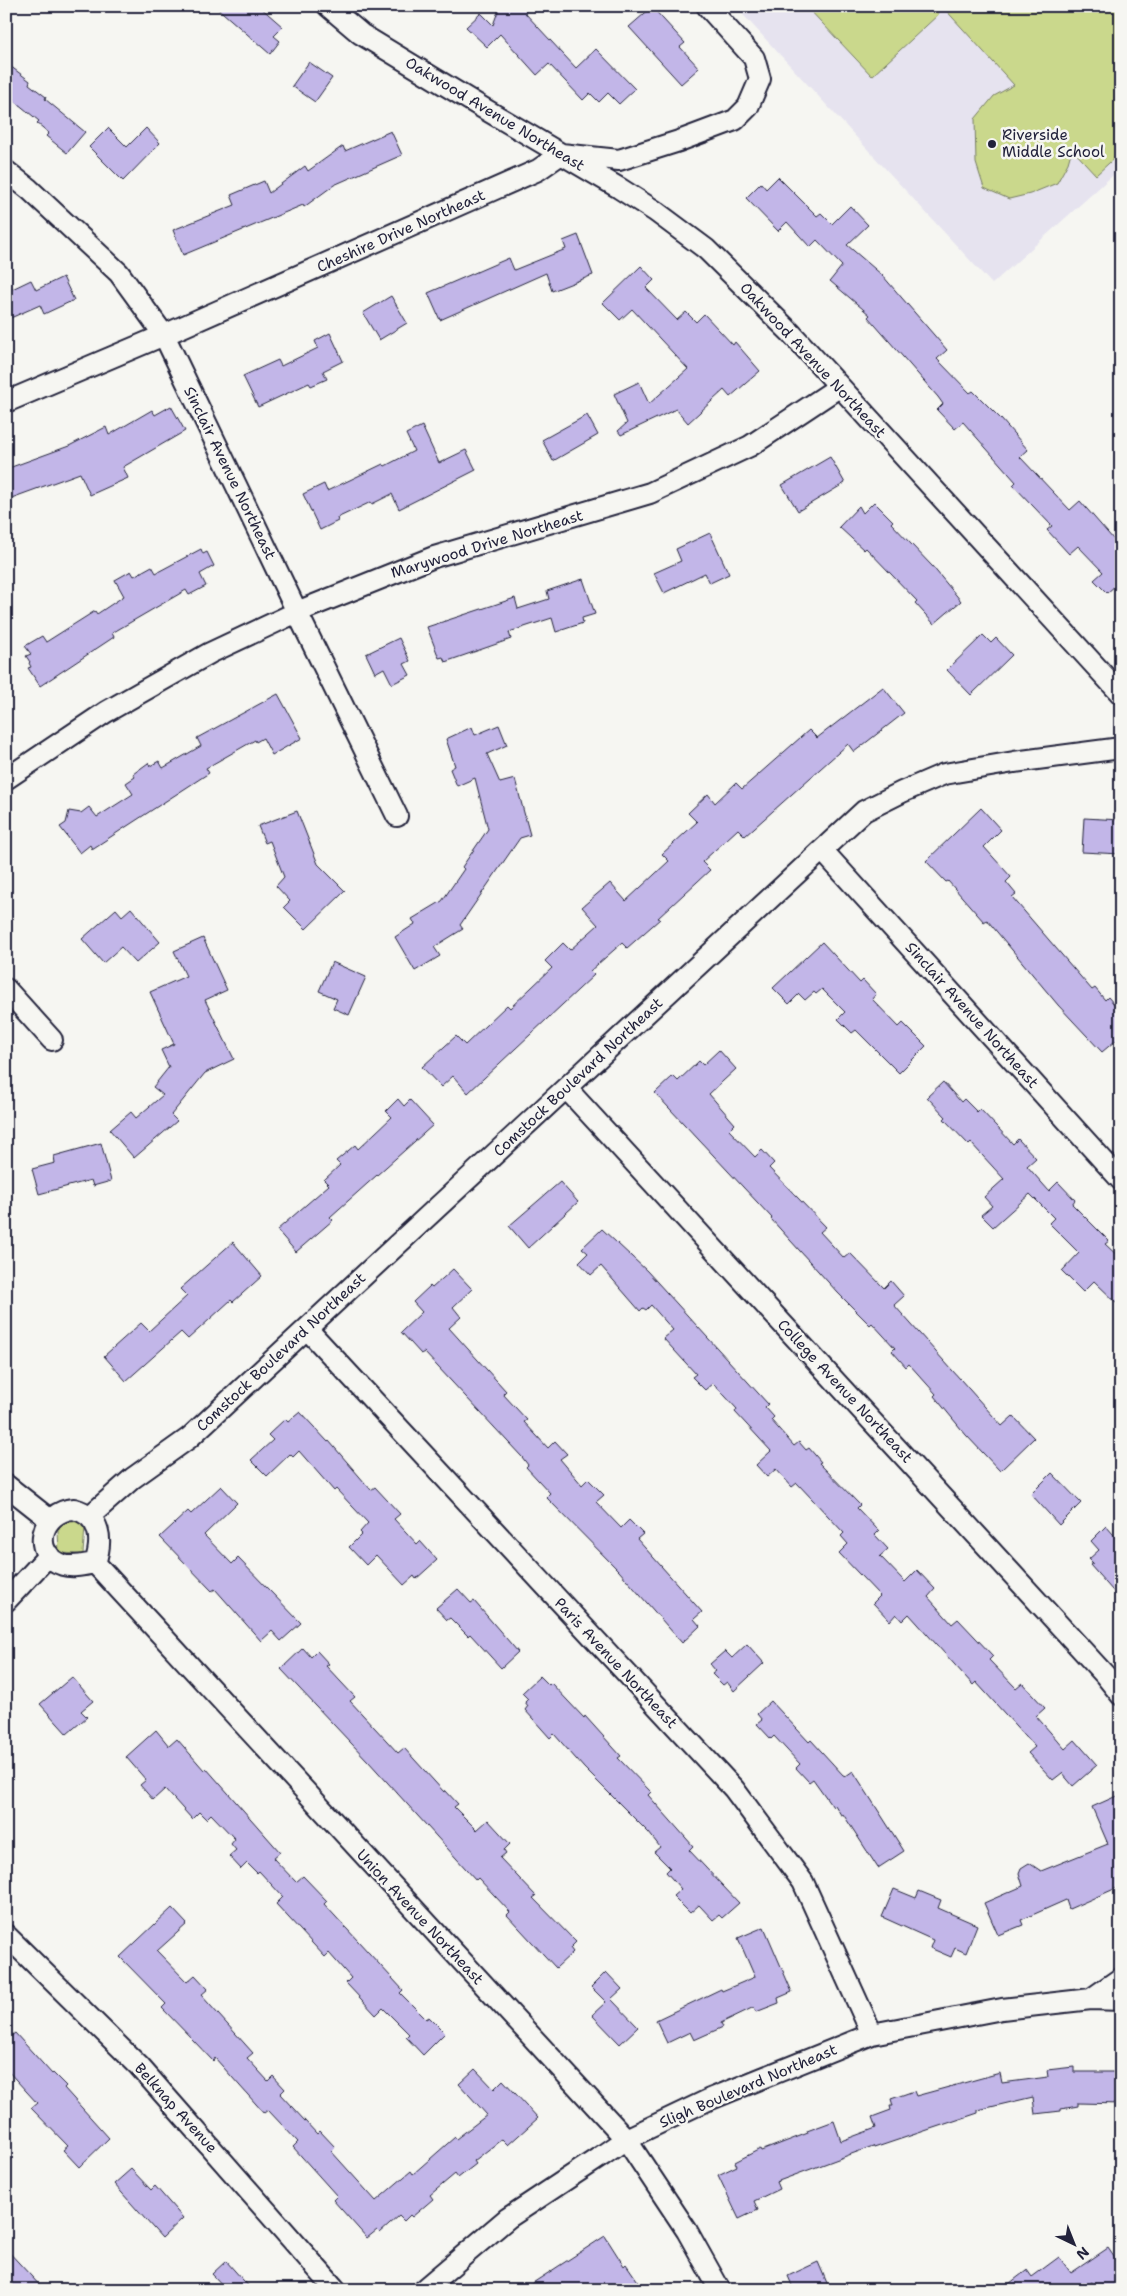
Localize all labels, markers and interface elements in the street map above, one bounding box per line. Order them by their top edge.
street label: Oakwood Avenue Northeast [402,52,588,176]
place label: Riverside Middle School [1002,125,1105,162]
marker: Riverside Middle School [986,138,998,150]
street label: Cheshire Drive Northeast [314,185,488,277]
street label: Oakwood Avenue Northeast [735,278,891,442]
street label: Sinclair Avenue Northeast [179,383,281,563]
street label: Marywood Drive Northeast [388,505,586,583]
street label: Sinclair Avenue Northeast [901,938,1043,1092]
street label: Comstock Boulevard Northeast [489,993,667,1161]
street label: Comstock Boulevard Northeast [192,1268,370,1436]
street label: College Avenue Northeast [773,1315,917,1467]
street label: Paris Avenue Northeast [550,1593,682,1733]
street label: Union Avenue Northeast [352,1845,488,1989]
street label: Sligh Boulevard Northeast [656,2039,840,2133]
street label: Belknap Avenue [130,2059,222,2157]
north arrow [1050,2218,1100,2268]
text: N [1073,2243,1093,2264]

